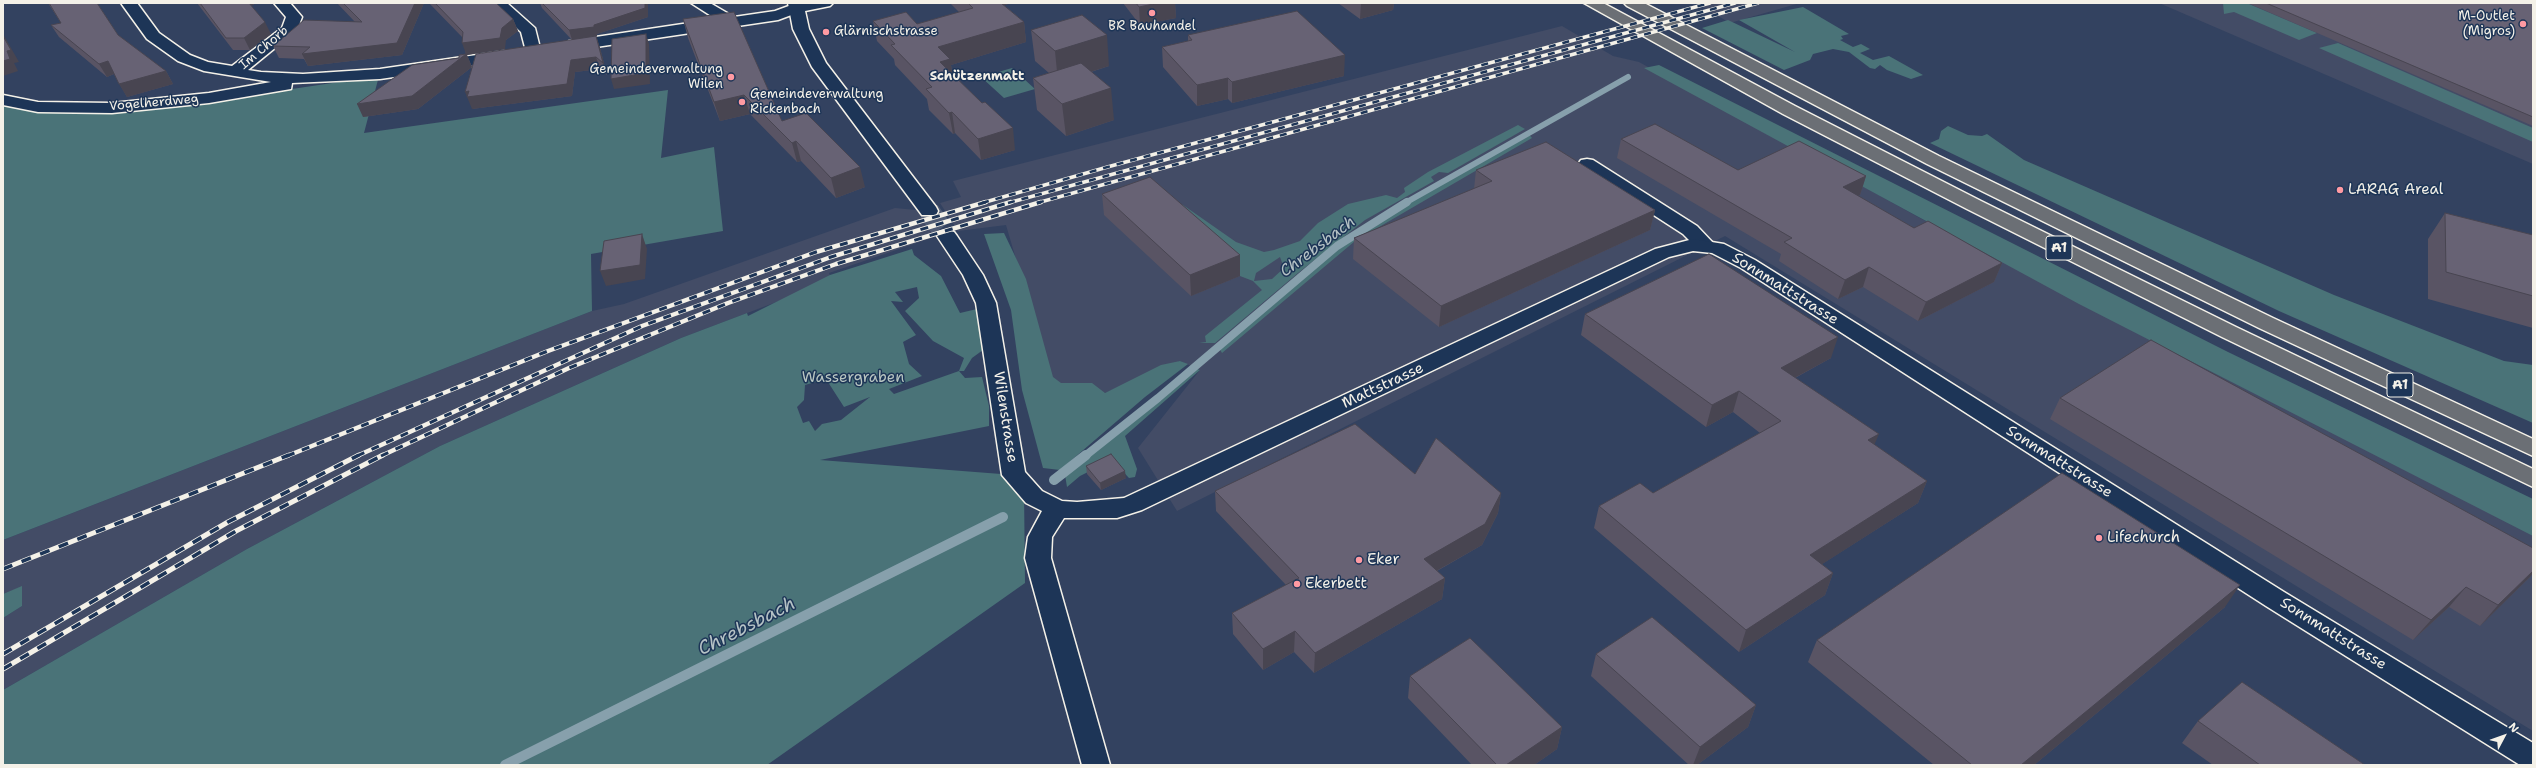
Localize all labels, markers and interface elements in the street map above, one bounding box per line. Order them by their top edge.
marker: BR Bauhandel [1147,8,1157,18]
place label: M-Outlet (Migros) [2458,9,2515,40]
place label: BR Bauhandel [1108,19,1196,35]
marker: M-Outlet (Migros) [2518,19,2528,29]
street label: Im Chorb [236,23,292,73]
place label: Glärnischstrasse [834,24,938,40]
marker: Glärnischstrasse [821,27,831,37]
place label: Gemeindeverwaltung Wilen [590,62,723,93]
district label: Schützenmatt [930,69,1024,85]
marker: Gemeindeverwaltung Wilen [726,72,736,82]
place label: Gemeindeverwaltung Rickenbach [750,87,883,118]
street label: Vogelherdweg [109,91,199,115]
marker: Gemeindeverwaltung Rickenbach [737,97,747,107]
place label: LARAG Areal [2348,181,2443,199]
marker: LARAG Areal [2335,185,2345,195]
water label: Chrebsbach [1276,212,1360,282]
road number: A1 [2046,236,2072,260]
street label: Sonnmattstrasse [1728,249,1842,329]
street label: Mattstrasse [1339,359,1427,413]
park label: Wassergraben [802,369,904,387]
street label: Wilenstrasse [989,370,1021,464]
road number: A1 [2387,373,2413,397]
street label: Sonnmattstrasse [2002,422,2116,502]
place label: Lifechurch [2107,529,2180,547]
marker: Lifechurch [2094,533,2104,543]
place label: Eker [1367,551,1399,569]
marker: Eker [1354,555,1364,565]
place label: Ekerbett [1305,575,1367,593]
marker: Ekerbett [1292,579,1302,589]
water label: Chrebsbach [694,593,800,661]
street label: Sonnmattstrasse [2276,594,2390,674]
north arrow [2484,716,2524,756]
text: N [2505,720,2522,736]

